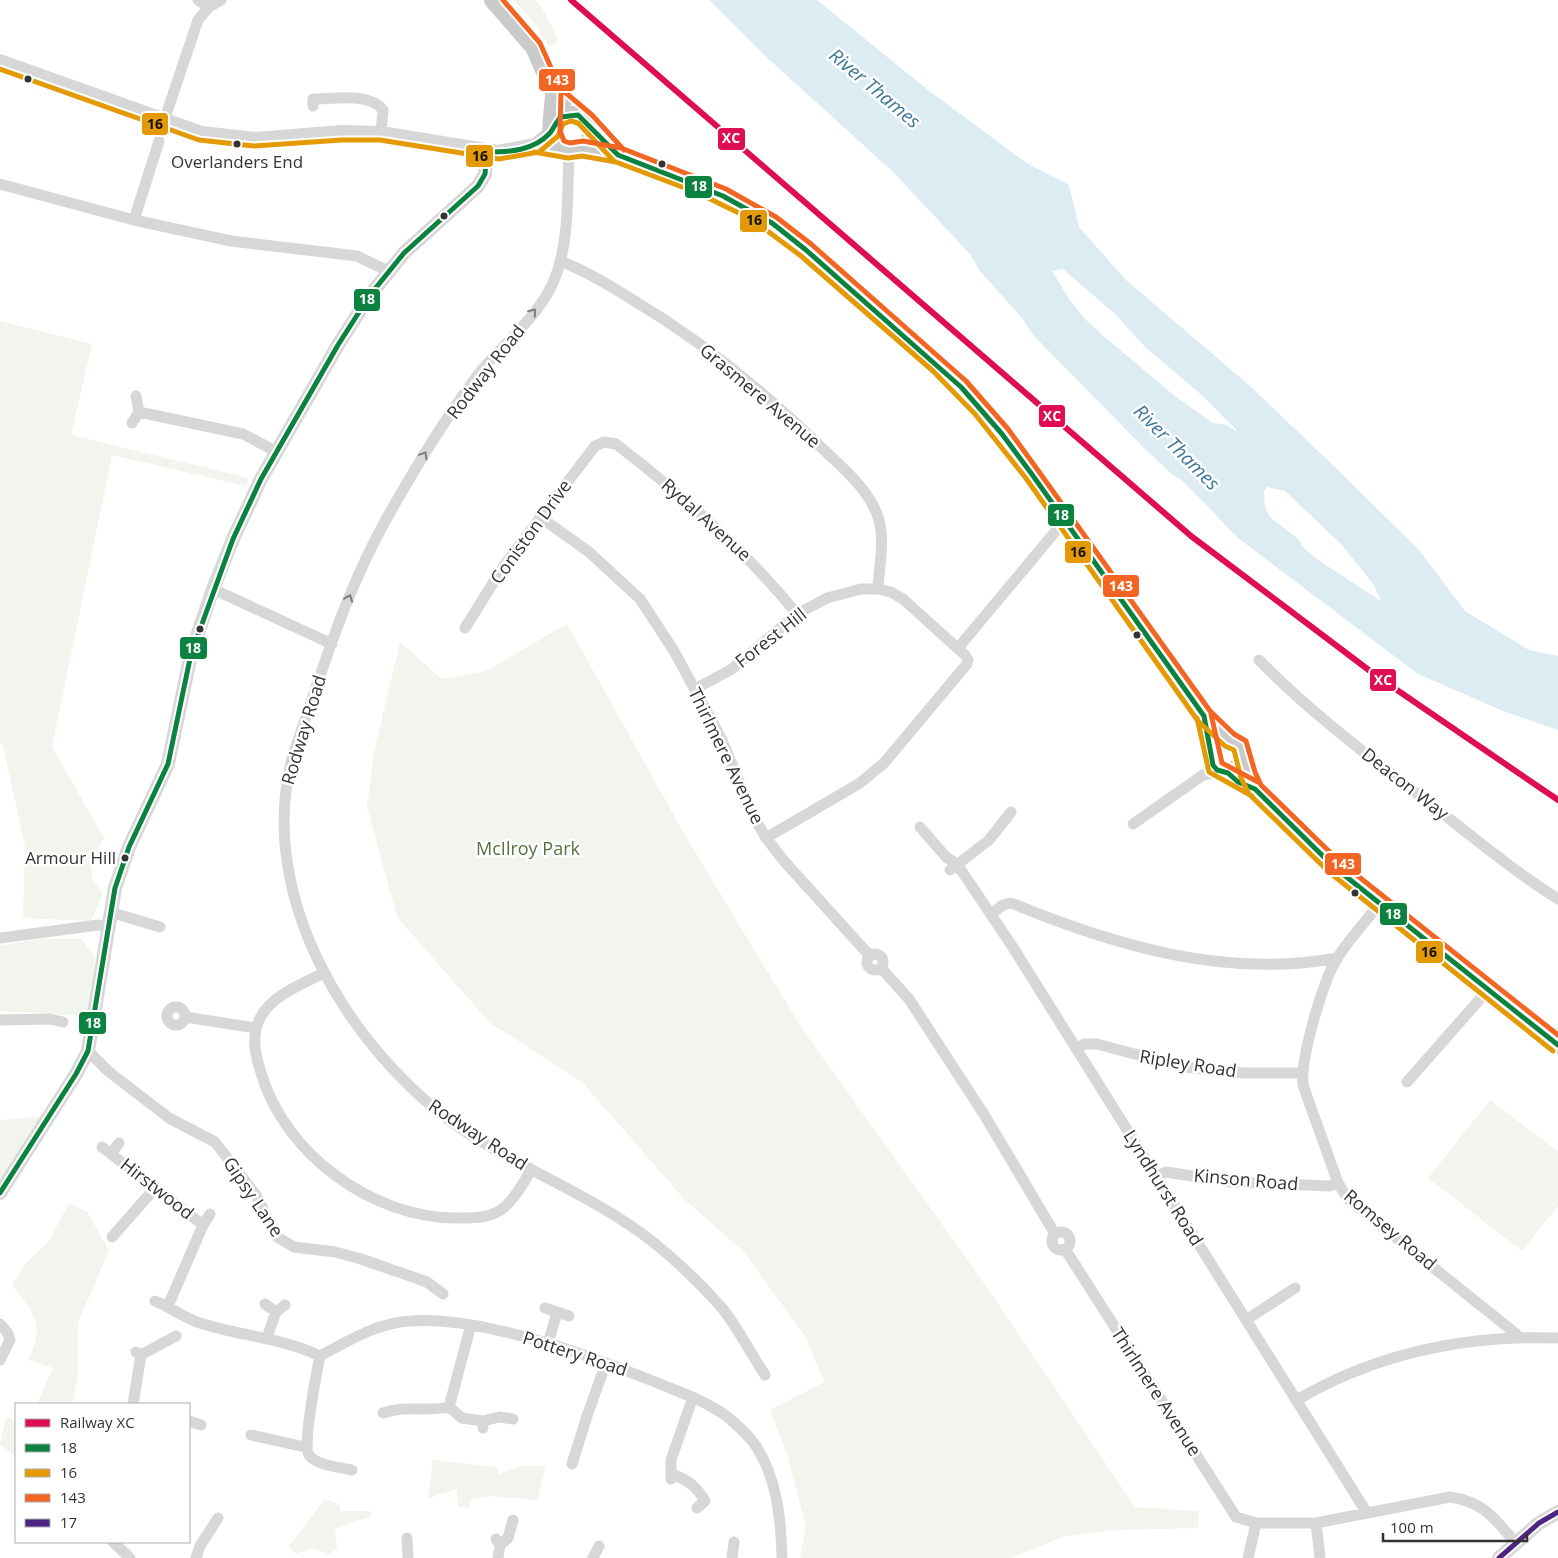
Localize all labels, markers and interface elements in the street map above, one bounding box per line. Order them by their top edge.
water label: River Thames [824,42,926,134]
line badge: 143 [538,68,576,92]
text: 143 [545,70,569,89]
unlabelled marker [23,74,33,84]
line badge: 16 [141,112,169,136]
text: 16 [147,114,163,133]
line badge: XC [717,127,746,151]
text: XC [722,128,740,147]
marker: Overlanders End [232,139,242,149]
line badge: 16 [465,144,494,168]
text: 16 [472,146,488,165]
place label: Overlanders End [171,150,303,173]
unlabelled marker [657,159,667,169]
line badge: 18 [684,175,713,199]
text: 18 [691,176,707,195]
line badge: 16 [739,209,768,233]
text: 16 [746,210,762,229]
unlabelled marker [439,211,449,221]
line badge: 18 [353,288,381,312]
text: 18 [359,289,375,308]
one-way arrow [528,309,536,318]
street label: Rodway Road [441,319,530,424]
street label: Grasmere Avenue [695,338,826,453]
water label: River Thames [1128,398,1226,496]
line badge: XC [1038,404,1066,428]
text: XC [1043,406,1061,425]
one-way arrow [418,451,428,460]
street label: Rydal Avenue [657,473,757,566]
street label: Coniston Drive [484,474,576,588]
line badge: 18 [1047,503,1075,527]
text: 18 [1053,505,1069,524]
line badge: 16 [1064,540,1092,564]
text: 16 [1070,542,1086,561]
line badge: 143 [1102,574,1140,598]
text: 143 [1109,576,1133,595]
one-way arrow [343,595,353,603]
street label: Forest Hill [730,602,811,673]
unlabelled marker [195,624,205,634]
unlabelled marker [1132,630,1142,640]
line badge: 18 [179,636,208,660]
text: 18 [185,638,201,657]
line badge: XC [1369,668,1397,692]
text: XC [1374,670,1392,689]
street label: Rodway Road [275,672,331,788]
street label: Thirlmere Avenue [683,683,770,828]
street label: Deacon Way [1357,742,1455,825]
park label: McIlroy Park [476,836,580,860]
place label: Armour Hill [25,846,116,869]
line badge: 143 [1324,852,1362,876]
marker: Armour Hill [120,853,130,863]
text: 143 [1331,854,1355,873]
unlabelled marker [1350,888,1360,898]
line badge: 18 [1379,902,1408,926]
text: 18 [1385,904,1401,923]
line badge: 16 [1415,940,1444,964]
text: 16 [1421,942,1437,961]
line badge: 18 [78,1011,107,1035]
text: 18 [85,1013,101,1032]
street label: Ripley Road [1138,1043,1238,1083]
street label: Rodway Road [424,1093,533,1175]
street label: Lyndhurst Road [1119,1125,1209,1250]
street label: Hirstwood [116,1152,199,1224]
street label: Gipsy Lane [218,1152,289,1241]
street label: Kinson Road [1193,1162,1299,1196]
street label: Romsey Road [1339,1183,1442,1275]
street label: Thirlmere Avenue [1106,1322,1207,1460]
street label: Pottery Road [520,1325,631,1381]
legend [15,1403,190,1543]
text: Railway XC [60,1412,135,1432]
text: 18 [60,1437,77,1457]
text: 16 [60,1462,77,1482]
text: 143 [60,1487,86,1507]
scale bar [1383,1510,1527,1542]
text: 17 [60,1512,77,1532]
text: 100 m [1390,1517,1434,1537]

